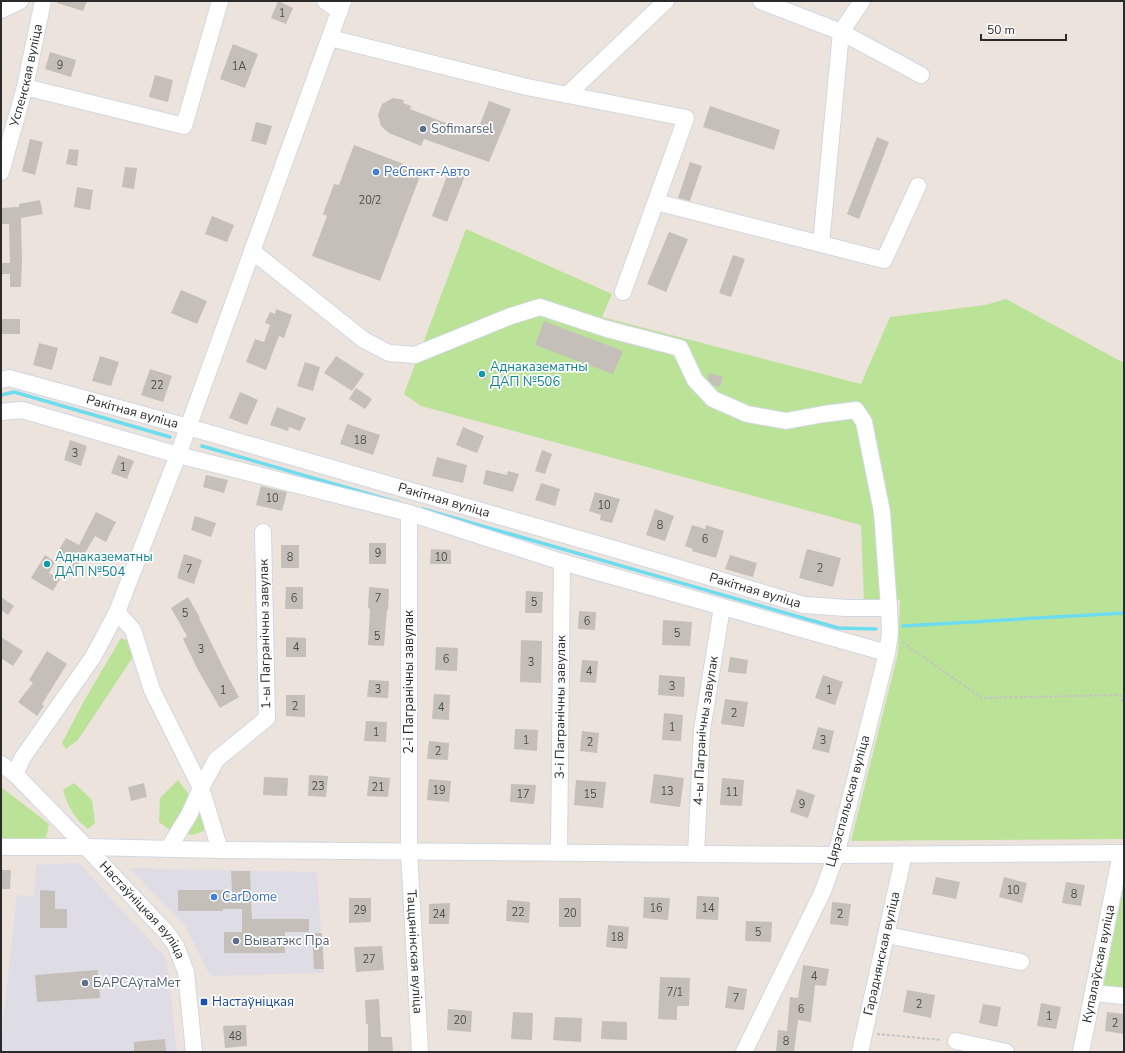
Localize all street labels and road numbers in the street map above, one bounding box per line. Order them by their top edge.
street label: Успенская вуліца [5,22,47,130]
street label: Ракітная вуліца [84,391,180,433]
street label: Ракітная вуліца [396,479,492,522]
street label: 1-ы Пагранічны завулак [255,559,275,709]
street label: Ракітная вуліца [707,568,803,613]
street label: 2-і Пагранічны завулак [400,610,418,754]
street label: 3-і Пагранічны завулак [551,635,570,779]
street label: 4-ы Пагранічны завулак [689,654,723,806]
street label: Цярэспальская вуліца [822,733,874,869]
street label: Настаўніцкая вуліца [95,857,189,962]
street label: Таццянінская вуліца [402,889,427,1014]
street label: Гараднянская вуліца [859,890,904,1017]
street label: Купалаўская вуліца [1078,903,1119,1024]

